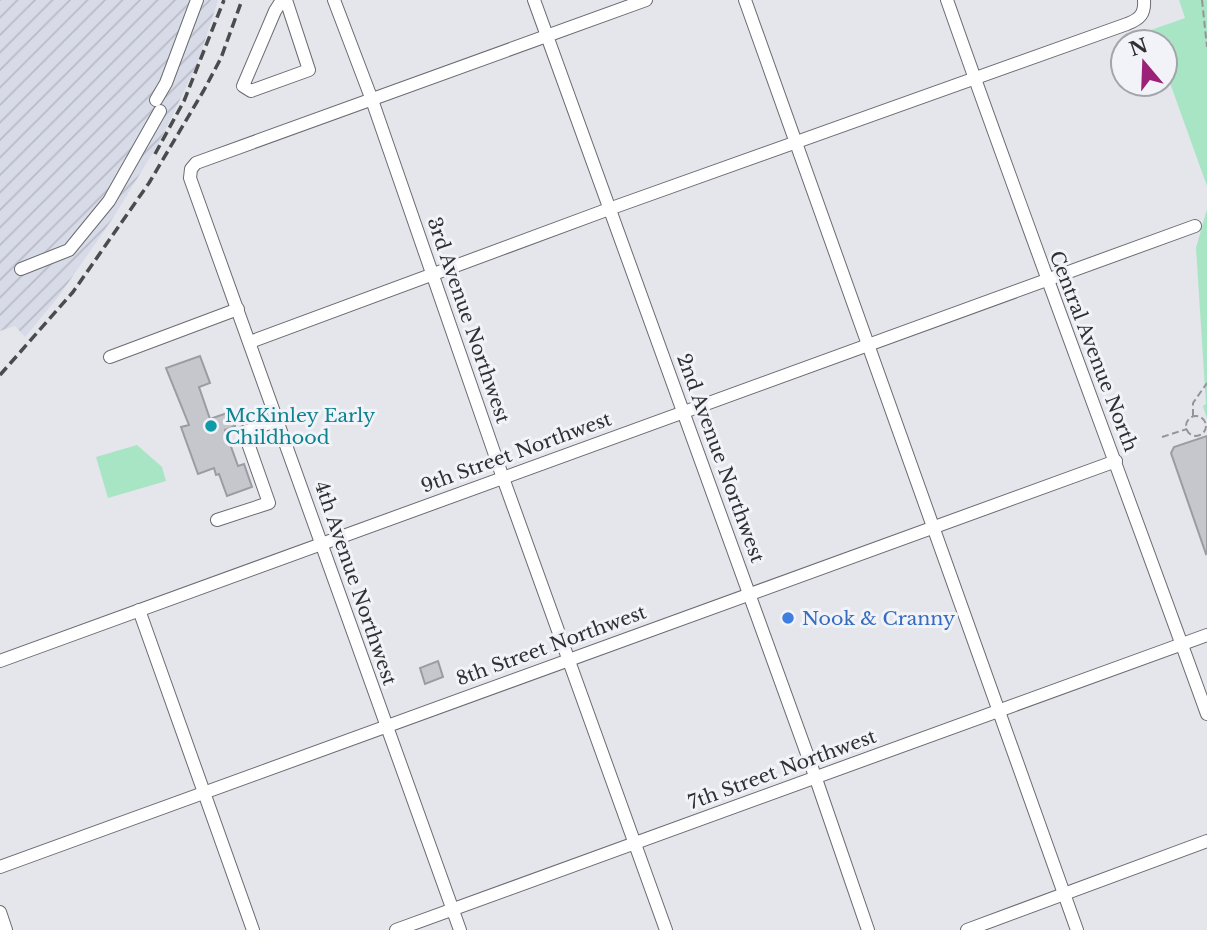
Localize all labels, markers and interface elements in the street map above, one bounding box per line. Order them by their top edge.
north arrow [1109,28,1179,98]
text: N [1126,34,1151,61]
street label: 3rd Avenue Northwest [422,214,515,427]
street label: Central Avenue North [1045,248,1142,455]
street label: 2nd Avenue Northwest [672,351,769,567]
place label: McKinley Early Childhood [225,404,375,449]
street label: 9th Street Northwest [418,407,615,498]
marker: McKinley Early Childhood [203,418,219,434]
street label: 4th Avenue Northwest [310,478,402,689]
street label: 8th Street Northwest [453,600,650,691]
place label: Nook & Cranny [802,607,955,630]
marker: Nook & Cranny [780,610,796,626]
street label: 7th Street Northwest [685,724,880,814]

